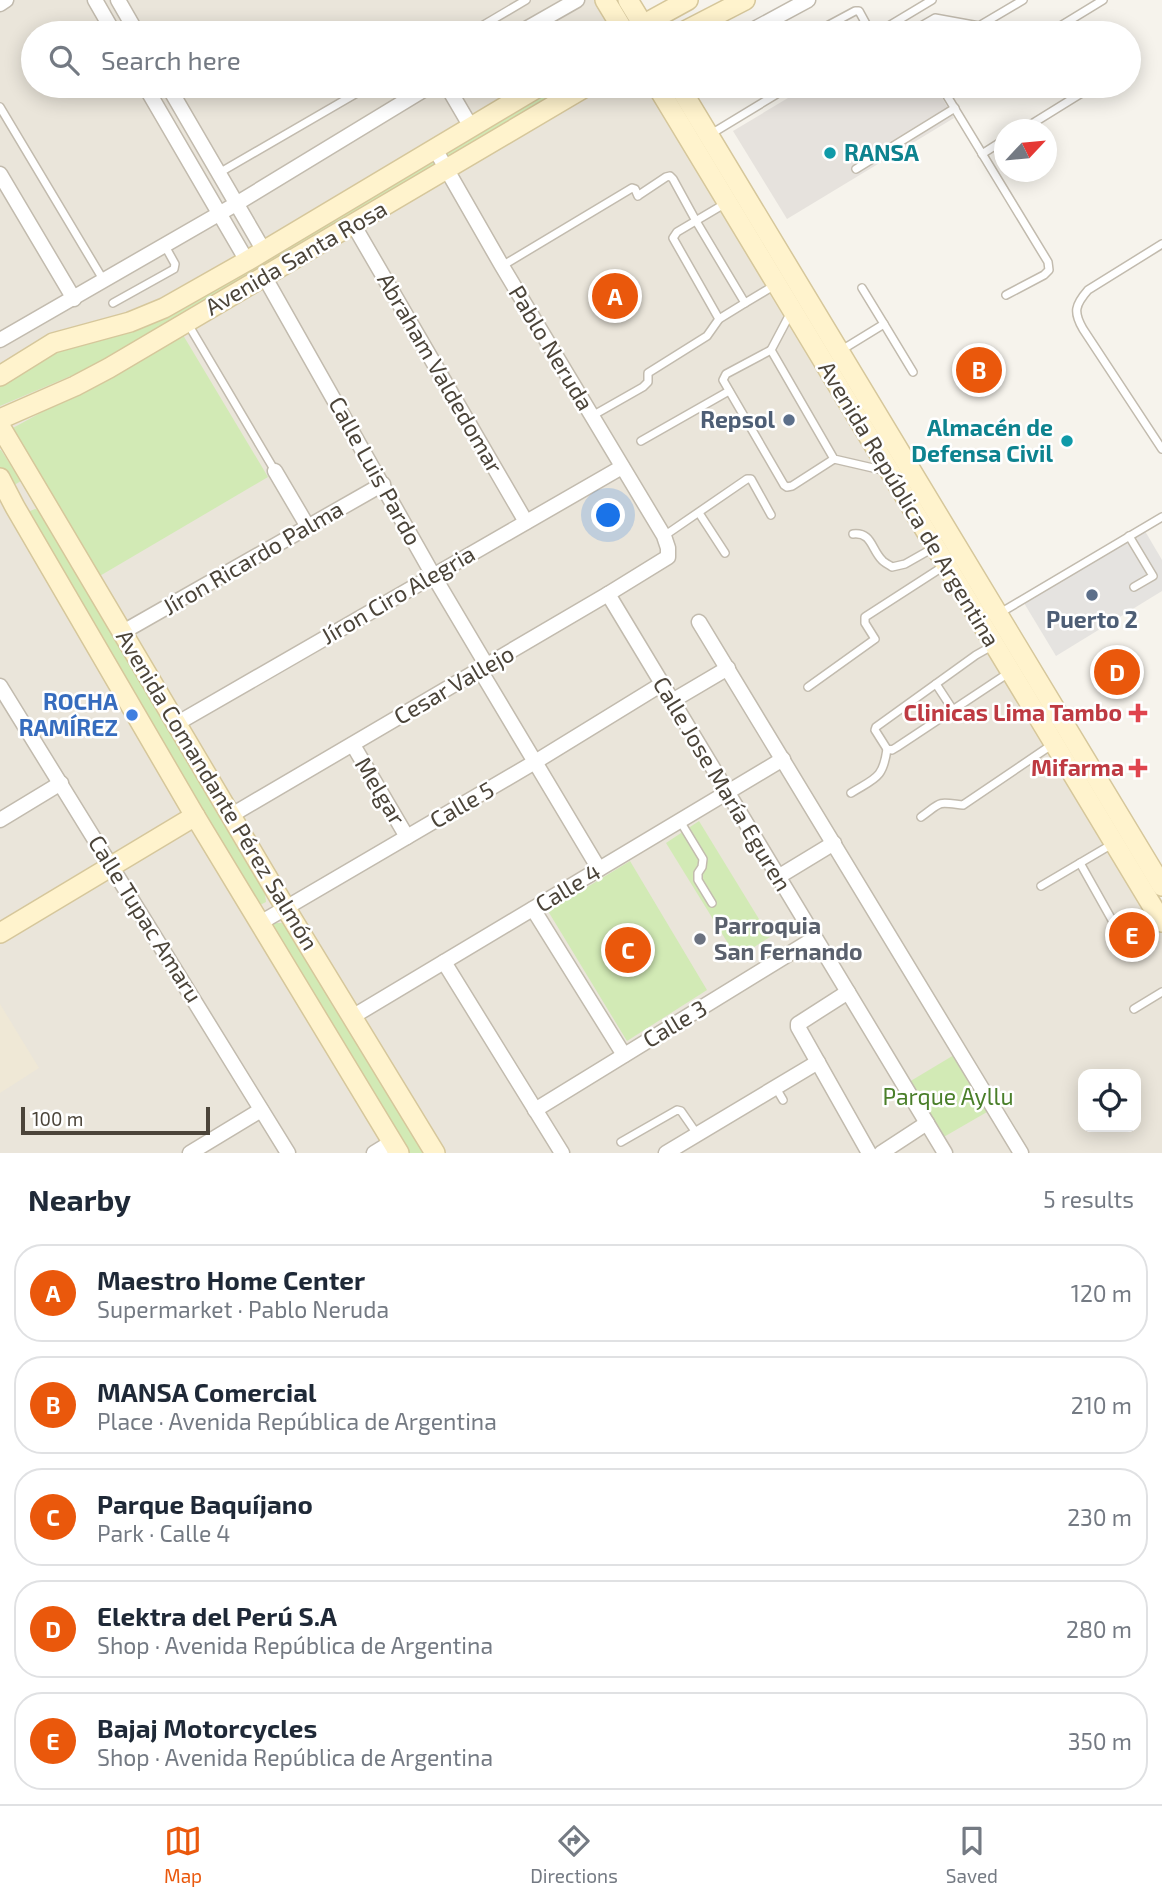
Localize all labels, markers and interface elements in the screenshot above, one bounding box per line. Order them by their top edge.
search box [21,21,1141,98]
icon: search [45,41,83,79]
text: Search here [101,44,241,75]
north arrow [994,119,1057,182]
place label: RANSA [844,138,919,166]
marker: RANSA [822,145,838,161]
street label: Avenida Santa Rosa [200,194,391,321]
street label: Abraham Valdedomar [372,267,510,478]
pin: A [592,270,638,322]
street label: Pablo Neruda [504,280,600,415]
pin: B [956,344,1002,396]
street label: Avenida República de Argentina [813,356,1006,651]
street label: Calle Luis Pardo [323,391,428,550]
place label: Repsol [700,405,775,433]
marker: Repsol [781,412,797,428]
place label: Almacén de Defensa Civil [911,413,1053,467]
marker: Almacén de Defensa Civil [1059,433,1075,449]
street label: Jíron Ricardo Palma [157,494,348,620]
your location [591,498,625,532]
street label: Jíron Ciro Alegria [315,539,480,650]
marker: Puerto 2 [1084,587,1100,603]
place label: Puerto 2 [1046,605,1138,633]
street label: Avenida Comandante Pérez Salmón [111,624,325,955]
street label: Cesar Vallejo [389,639,518,730]
pin: D [1094,646,1140,698]
street label: Calle Jose María Eguren [648,671,798,896]
place label: ROCHA RAMÍREZ [19,687,118,741]
place label: Clinicas Lima Tambo [903,698,1122,726]
marker: Clinicas Lima Tambo [1128,703,1148,723]
marker: ROCHA RAMÍREZ [124,707,140,723]
street label: Melgar [350,752,412,829]
place label: Mifarma [1031,753,1124,781]
marker: Mifarma [1130,760,1146,776]
street label: Calle 5 [425,775,498,834]
street label: Calle Tupac Amaru [83,830,209,1007]
street label: Calle 4 [530,857,605,917]
pin: E [1109,909,1155,961]
place label: Parroquia San Fernando [714,911,863,965]
pin: C [605,924,651,976]
marker: Parroquia San Fernando [692,931,708,947]
street label: Calle 3 [637,993,712,1053]
map controls [1078,1069,1141,1132]
button: locate [1078,1069,1141,1132]
park label: Parque Ayllu [882,1082,1014,1110]
scale bar [21,1104,210,1136]
text: 100 m [32,1107,83,1130]
text: Nearby [28,1181,131,1217]
text: 5 results [1043,1185,1134,1213]
text: Maestro Home Center [97,1264,365,1295]
text: A [45,1279,61,1307]
text: 120 m [1071,1279,1132,1307]
text: Supermarket · Pablo Neruda [97,1295,389,1323]
text: MANSA Comercial [97,1376,317,1407]
text: B [46,1391,60,1419]
text: 210 m [1071,1391,1132,1419]
text: Place · Avenida República de Argentina [97,1407,497,1435]
text: Parque Baquíjano [97,1488,313,1519]
text: C [46,1503,60,1531]
text: 230 m [1067,1503,1132,1531]
text: Park · Calle 4 [97,1519,231,1547]
text: Elektra del Perú S.A [97,1600,337,1631]
text: D [45,1615,61,1643]
text: 280 m [1066,1615,1132,1643]
text: Shop · Avenida República de Argentina [97,1631,493,1659]
text: Bajaj Motorcycles [97,1712,317,1743]
text: E [46,1727,60,1755]
text: 350 m [1068,1727,1132,1755]
text: Shop · Avenida República de Argentina [97,1743,493,1771]
tab: Map [164,1822,202,1887]
tab: Directions [530,1822,618,1887]
tab: Saved [946,1822,998,1887]

